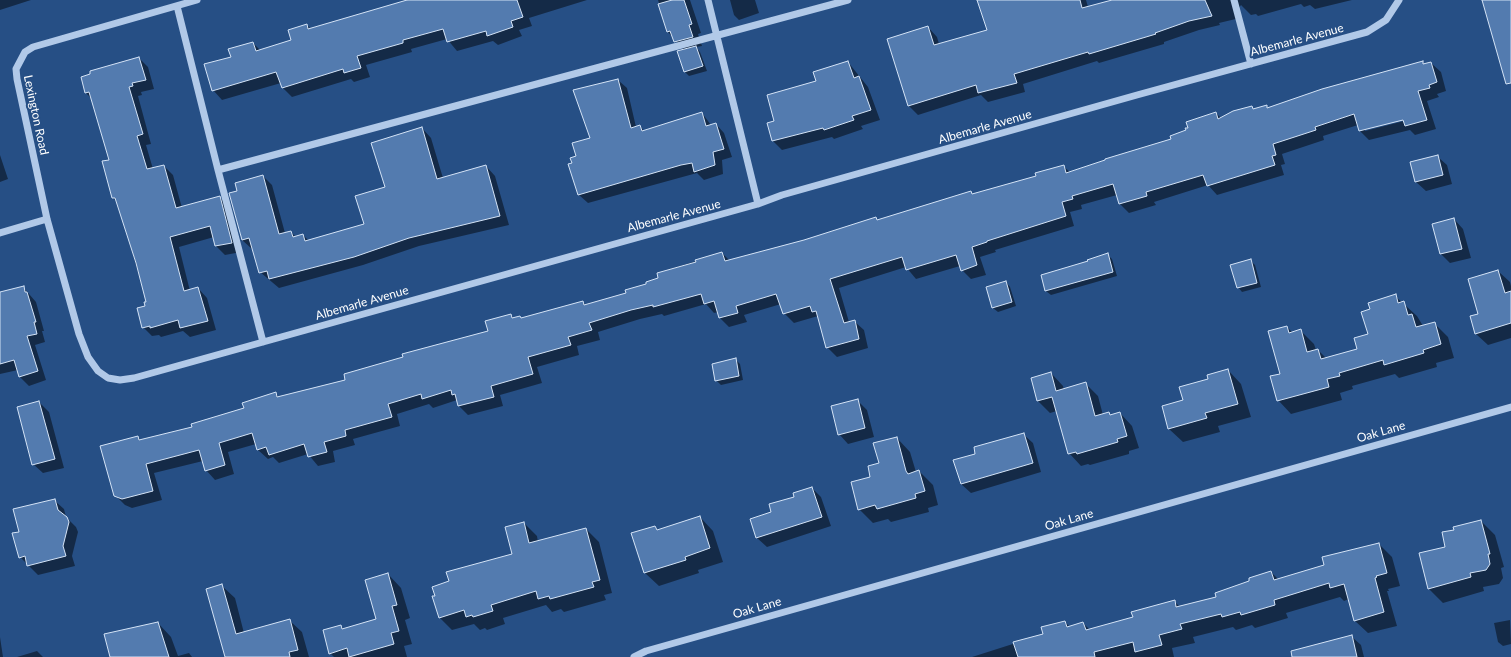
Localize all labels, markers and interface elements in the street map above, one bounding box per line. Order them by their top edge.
street label: Albemarle Avenue [1249,21,1345,59]
street label: Lexington Road [21,74,51,156]
street label: Albemarle Avenue [937,107,1033,147]
street label: Albemarle Avenue [626,197,722,235]
street label: Albemarle Avenue [314,283,410,323]
street label: Oak Lane [1355,418,1407,446]
street label: Oak Lane [1043,506,1095,534]
street label: Oak Lane [731,594,783,622]

